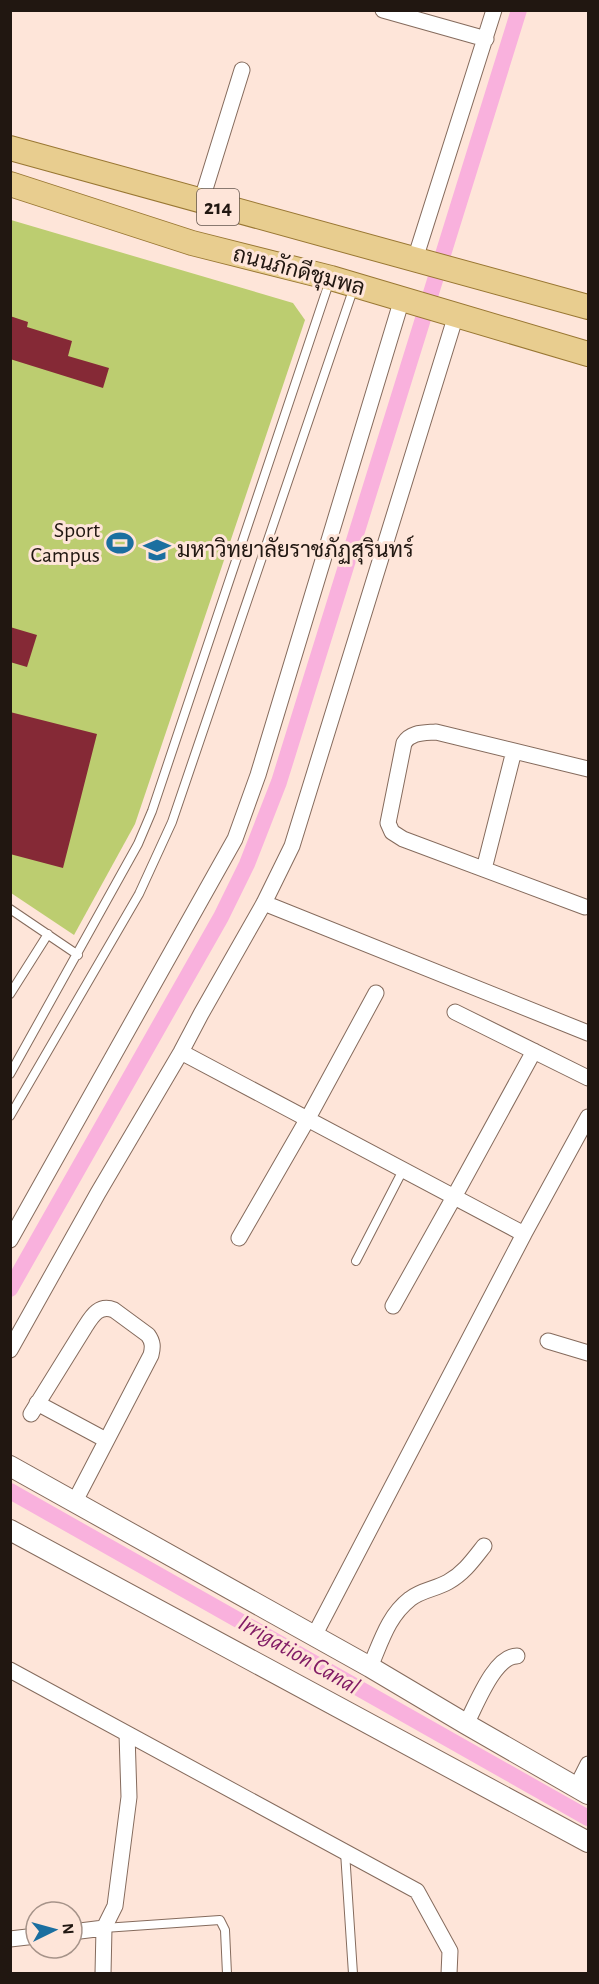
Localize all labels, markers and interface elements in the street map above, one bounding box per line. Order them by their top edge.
road number: 214 [197,189,239,225]
street label: ถนนภักดีชุมพล [230,240,368,303]
place label: Sport Campus [30,519,100,566]
sports icon: Sport Campus [105,528,135,558]
school or university icon: มหาวิทยาลัยราชภัฏสุรินทร์ [142,535,172,565]
place label: มหาวิทยาลัยราชภัฏสุรินทร์ [177,535,414,565]
water label: Irrigation Canal [234,1611,364,1699]
north arrow [24,1900,84,1960]
text: N [59,1923,76,1935]

